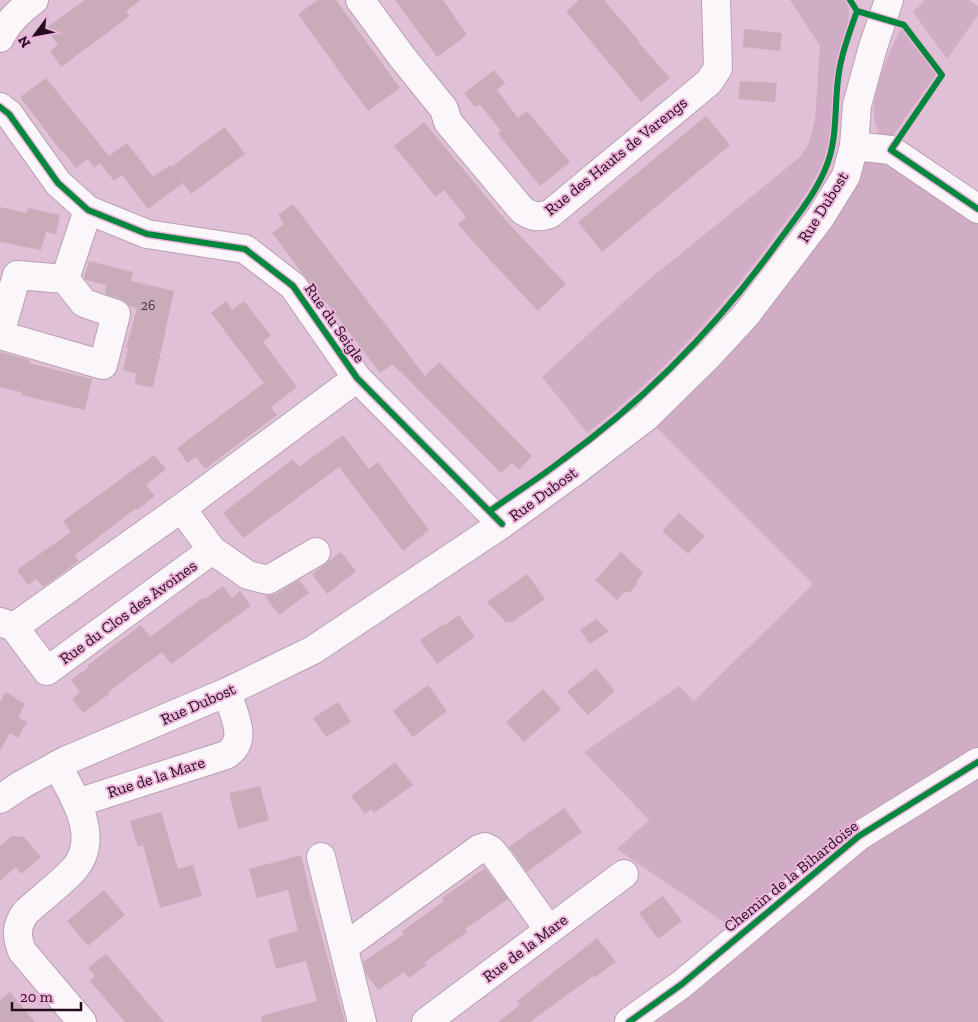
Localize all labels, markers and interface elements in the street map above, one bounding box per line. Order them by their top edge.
north arrow [10,10,60,60]
text: N [14,32,34,51]
street label: Rue des Hauts de Varengs [541,93,691,219]
street label: Rue Dubost [794,168,852,246]
street label: Rue du Seigle [301,280,369,366]
house number: 26 [141,297,155,314]
street label: Rue Dubost [505,463,581,525]
street label: Rue du Clos des Avoines [56,556,200,668]
street label: Rue Dubost [158,679,238,729]
street label: Rue de la Mare [105,752,207,802]
street label: Chemin de la Bihardoise [720,816,862,936]
street label: Rue de la Mare [479,910,571,986]
scale bar [12,980,81,1012]
text: 20 m [20,988,53,1006]

